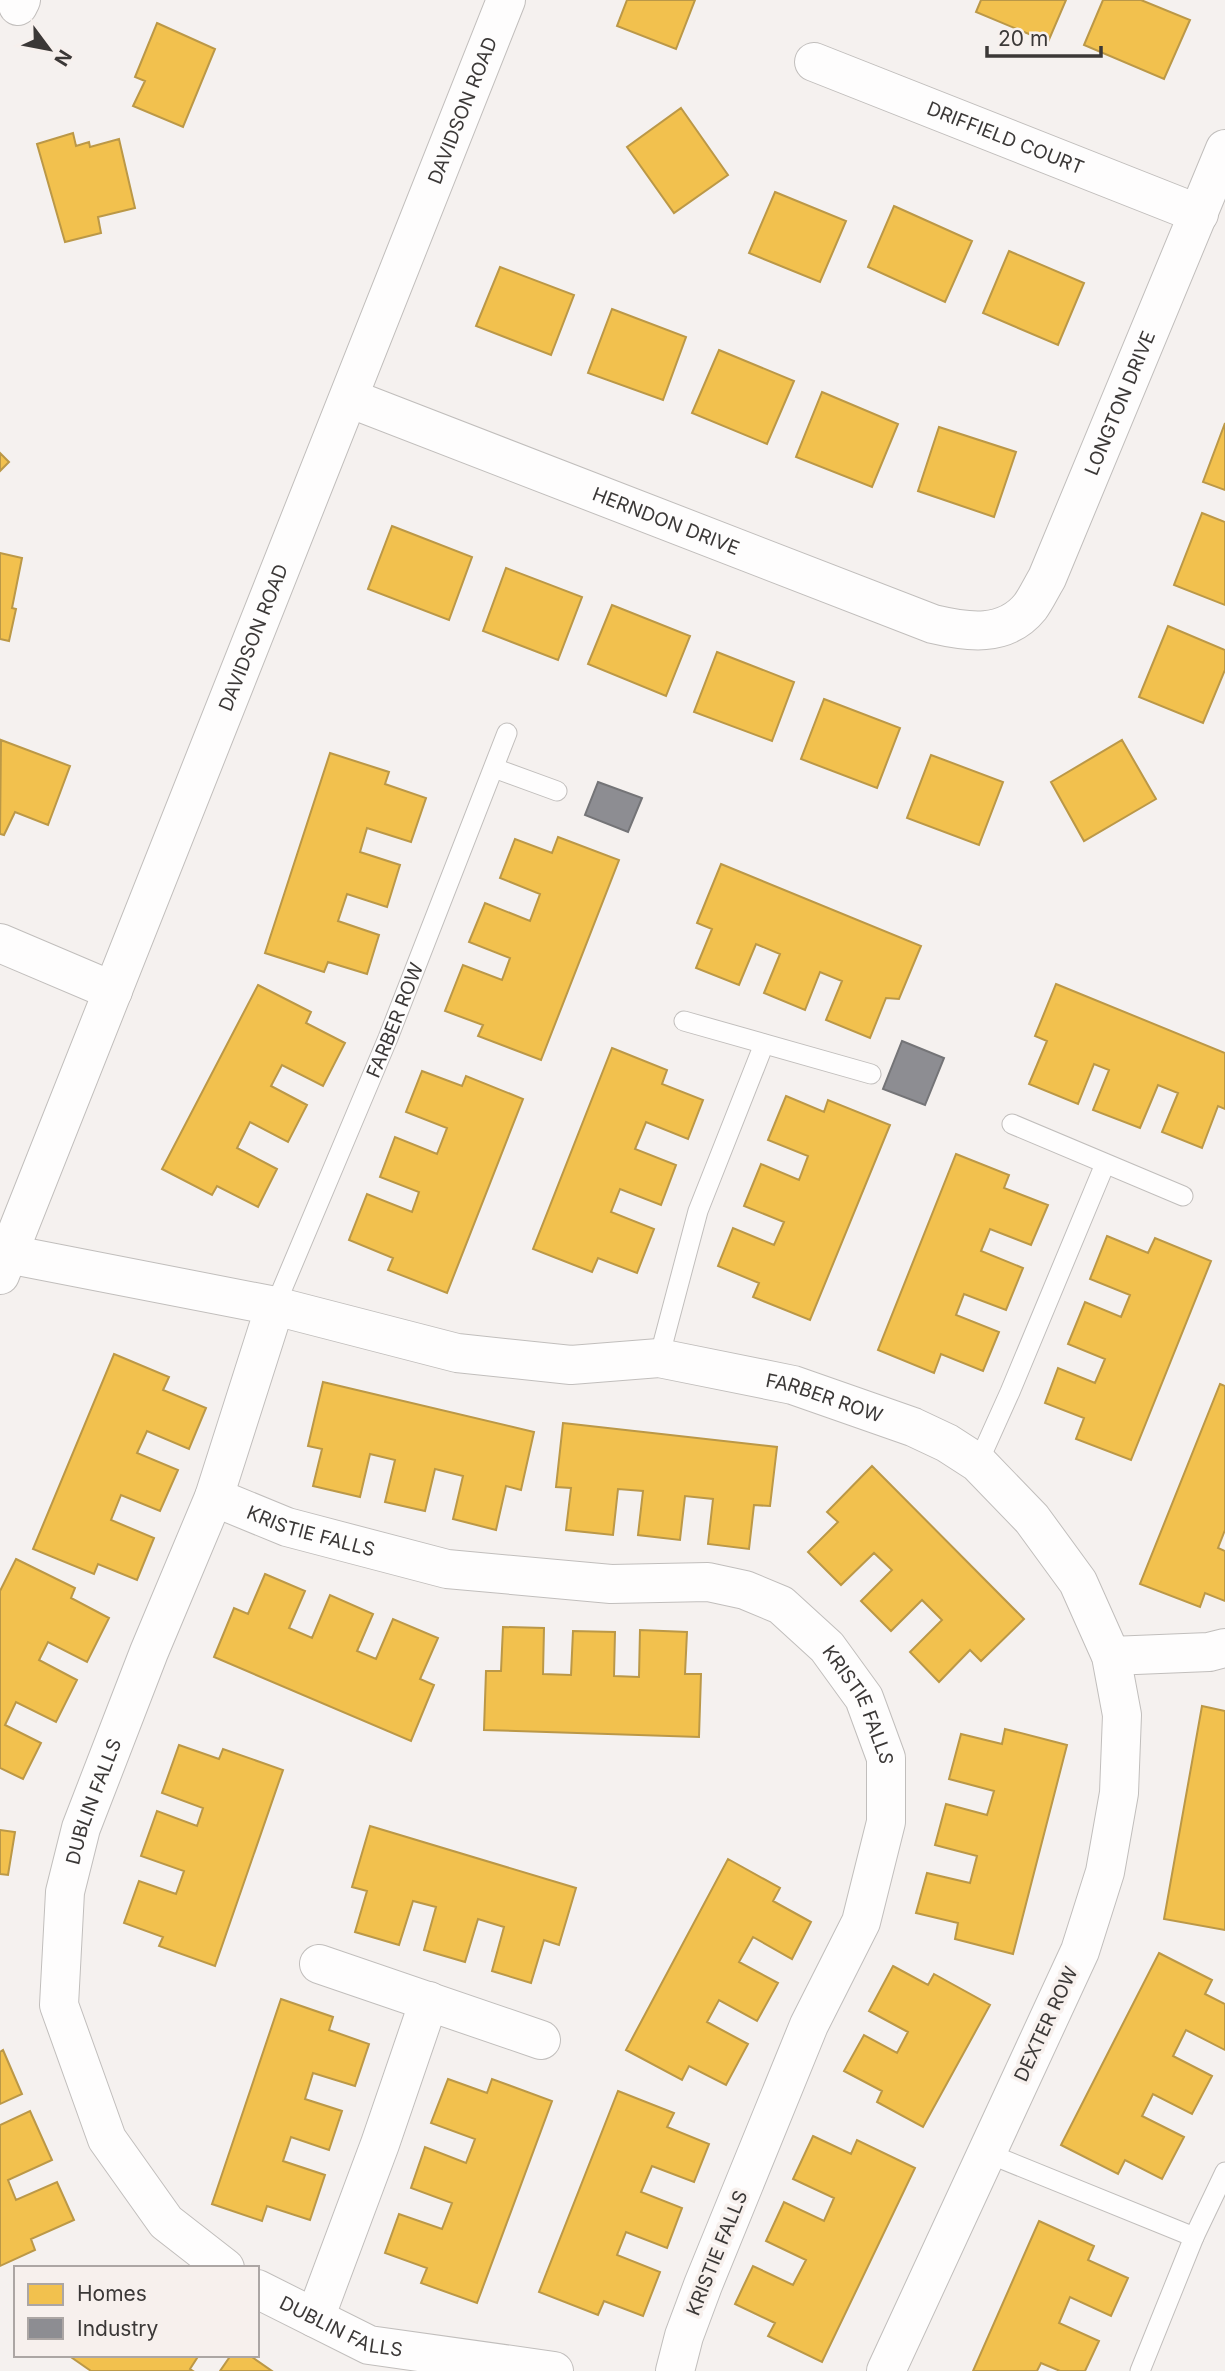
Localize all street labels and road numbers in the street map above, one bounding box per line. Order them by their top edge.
street label: DAVIDSON ROAD [423,34,502,187]
street label: DRIFFIELD COURT [924,96,1087,179]
street label: LONGTON DRIVE [1079,327,1160,479]
street label: HERNDON DRIVE [589,482,743,560]
street label: DAVIDSON ROAD [214,561,293,714]
street label: FARBER ROW [361,959,428,1081]
street label: FARBER ROW [764,1368,886,1427]
street label: KRISTIE FALLS [243,1500,377,1561]
street label: KRISTIE FALLS [818,1641,898,1764]
street label: DUBLIN FALLS [61,1735,126,1867]
street label: DEXTER ROW [1009,1963,1083,2085]
street label: KRISTIE FALLS [681,2187,753,2319]
street label: DUBLIN FALLS [276,2291,404,2361]

